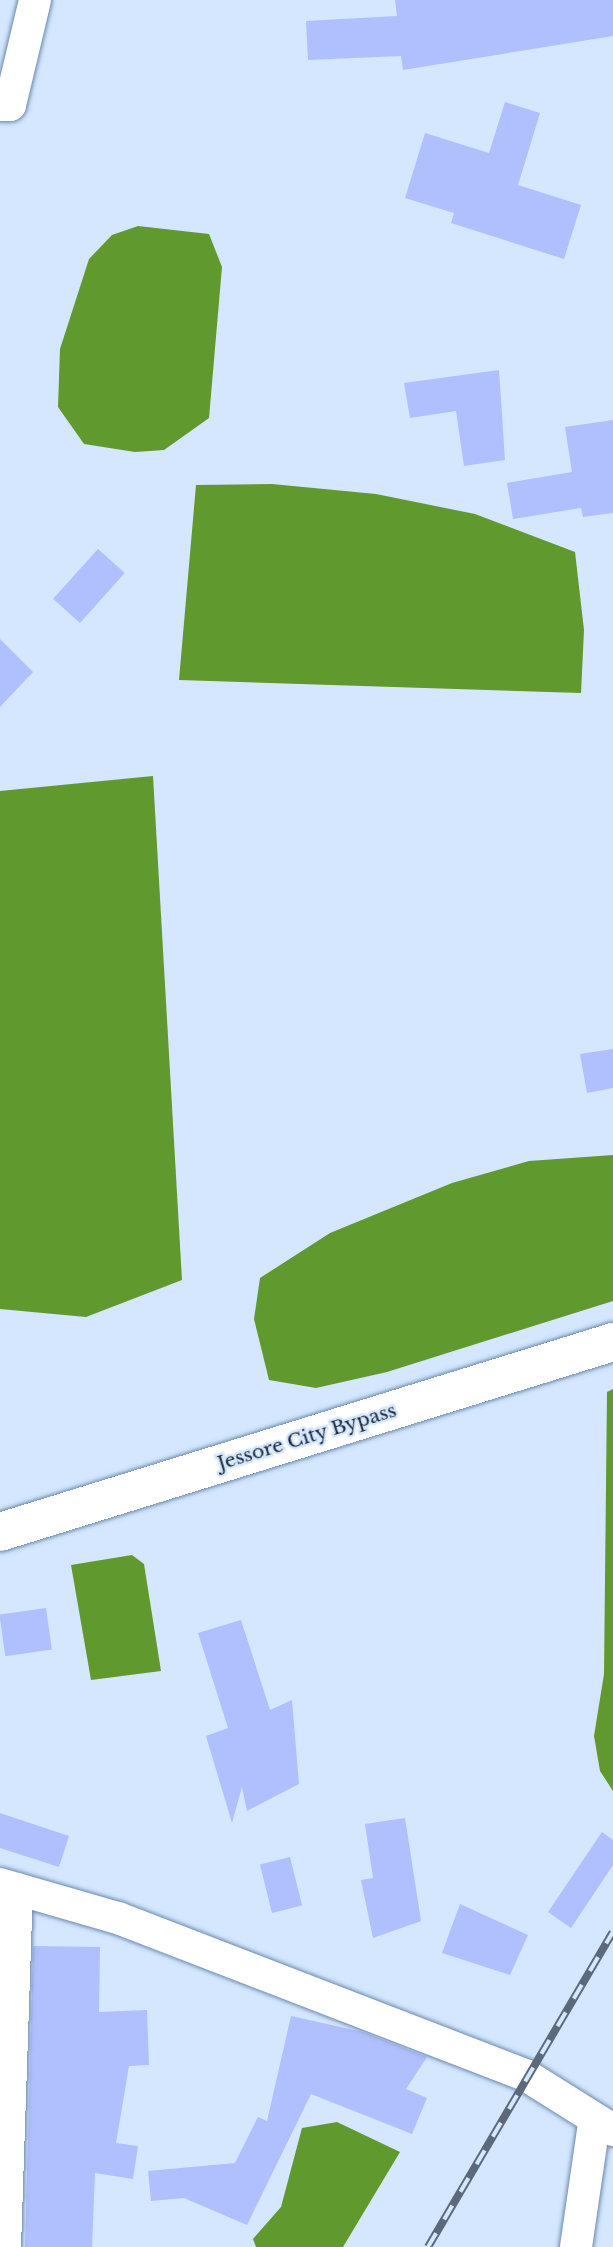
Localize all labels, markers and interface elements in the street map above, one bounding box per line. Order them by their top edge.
street label: Jessore City Bypass [215,1399,399,1475]

